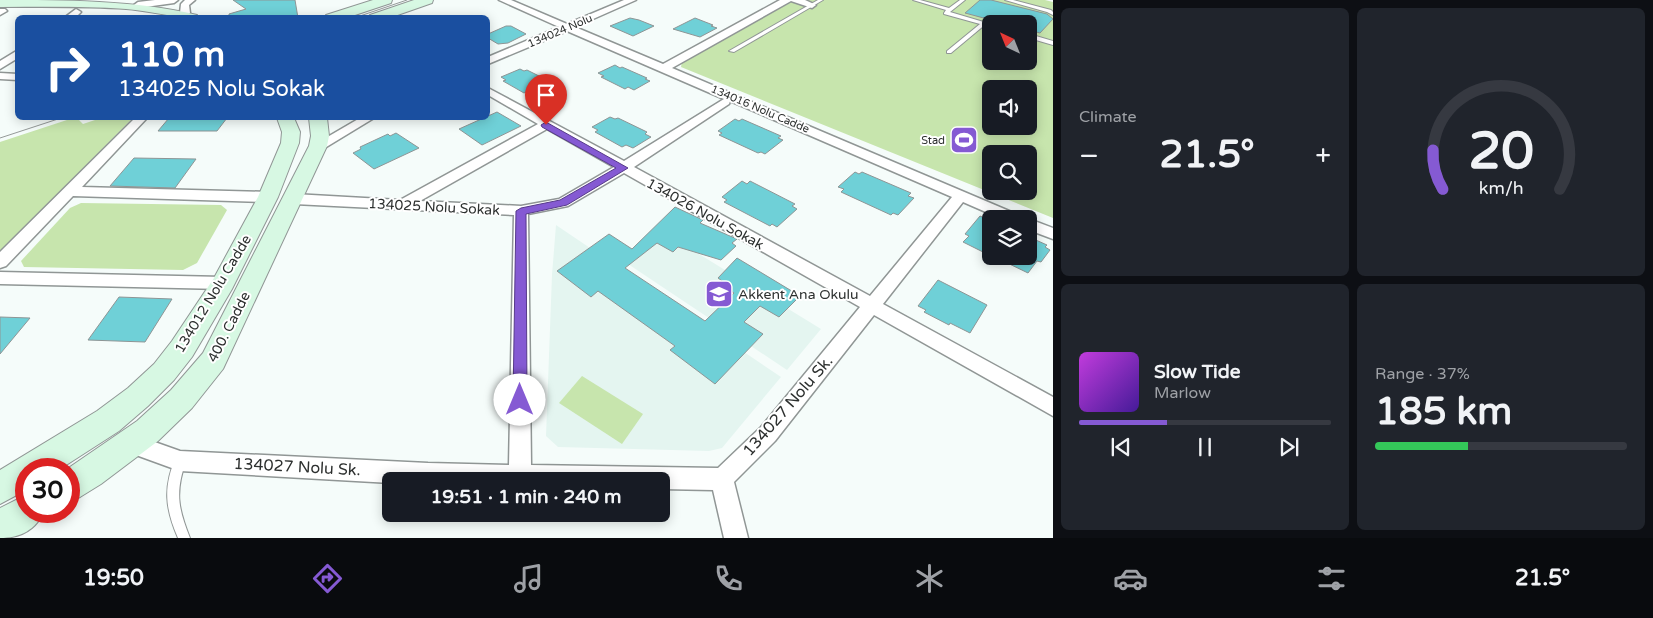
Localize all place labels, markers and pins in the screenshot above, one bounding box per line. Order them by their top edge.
pin [525,74,567,125]
sports icon: Stad [949,125,979,155]
place label: Stad [921,134,945,147]
school or university icon: Akkent Ana Okulu [704,279,734,309]
place label: Akkent Ana Okulu [738,286,859,303]

